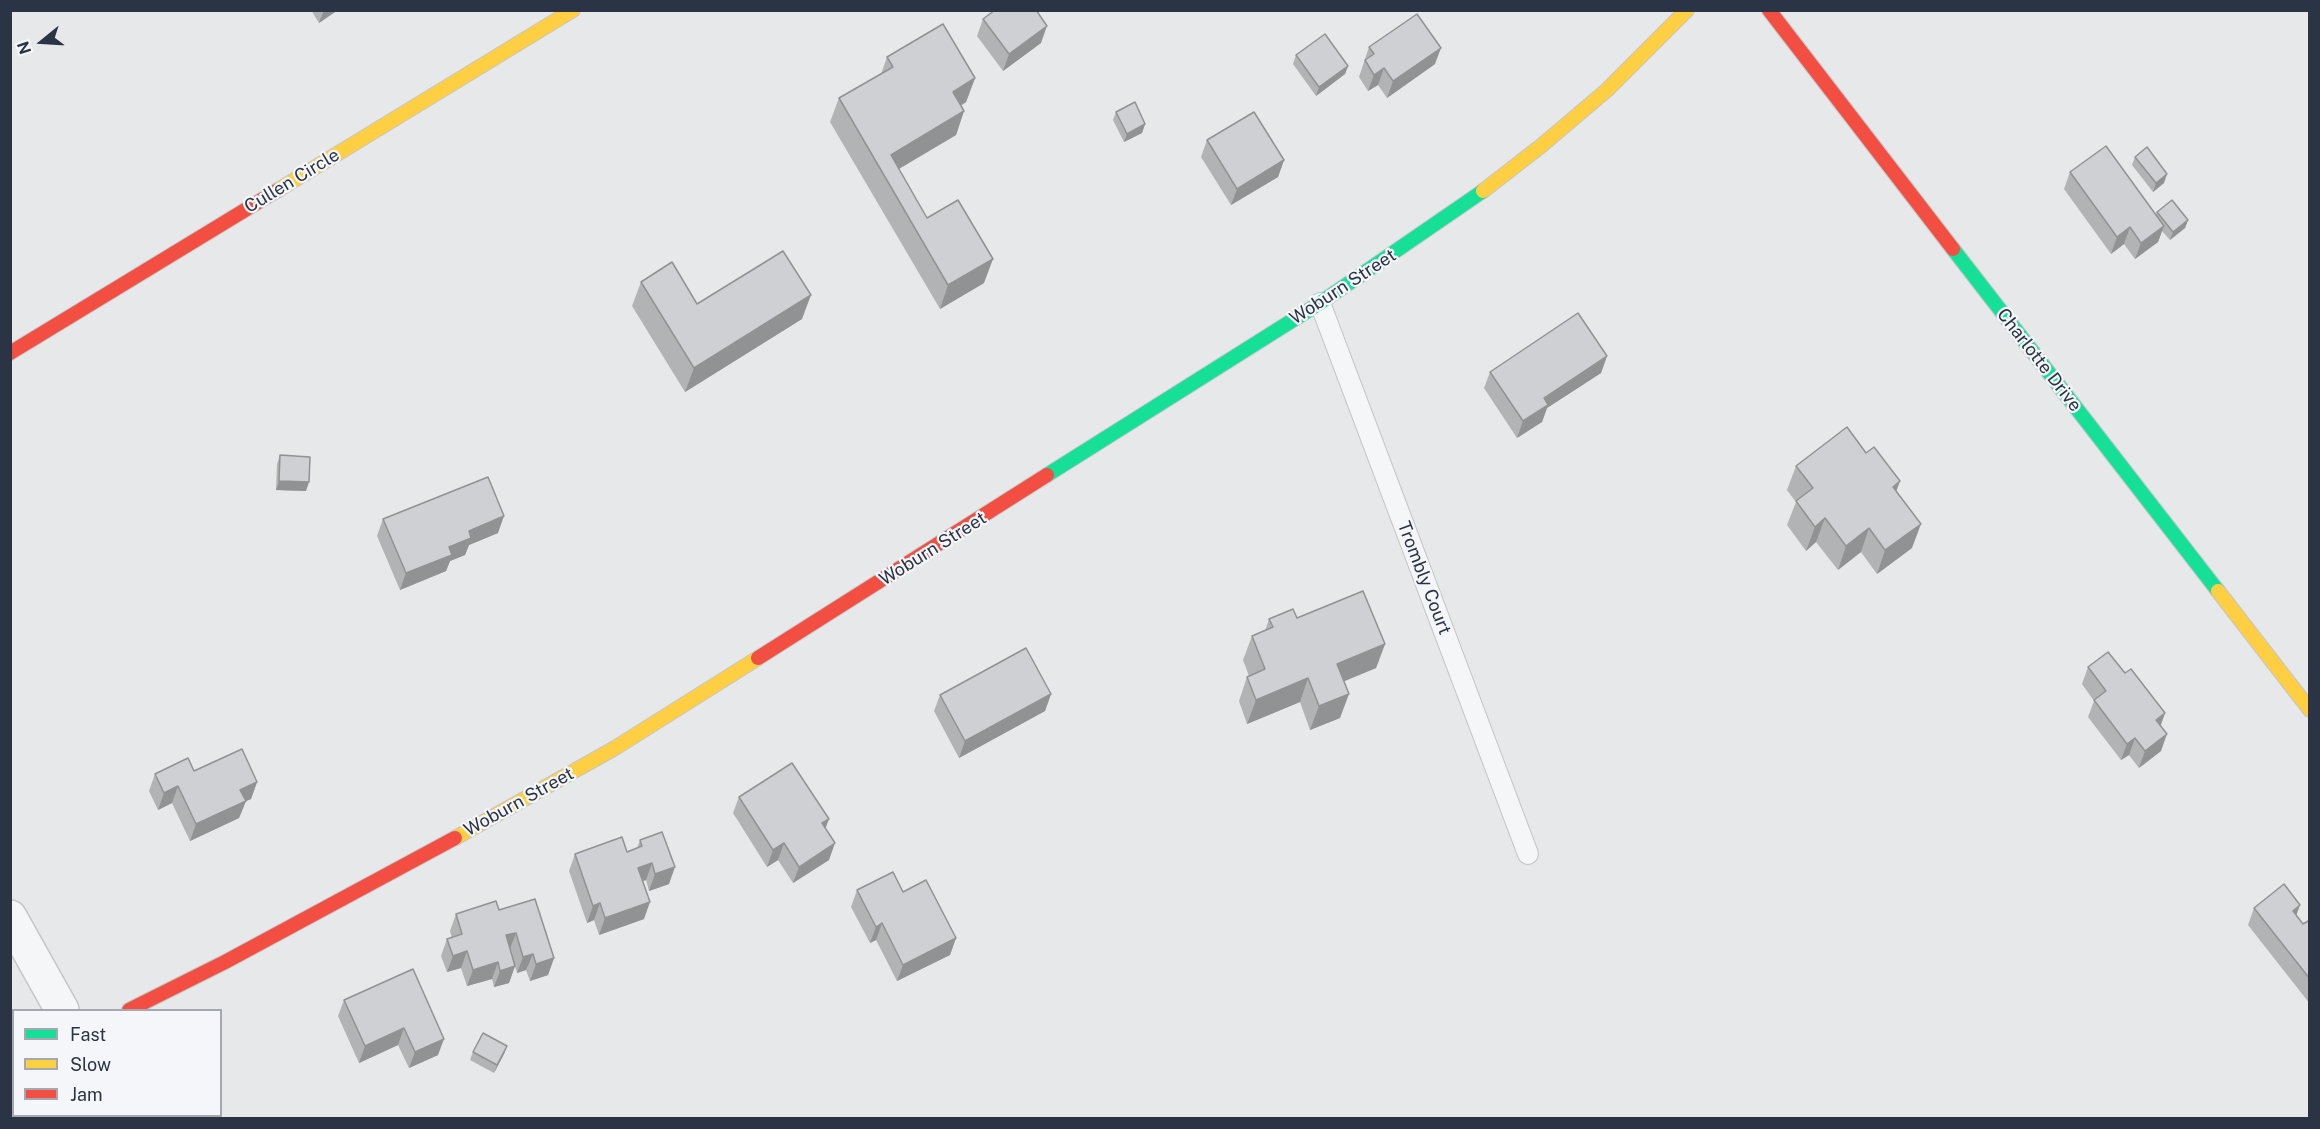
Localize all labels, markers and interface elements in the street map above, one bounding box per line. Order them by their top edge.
north arrow [12,12,72,72]
text: N [13,39,35,57]
street label: Cullen Circle [241,144,343,218]
street label: Woburn Street [1286,245,1400,329]
street label: Charlotte Drive [1992,304,2086,416]
street label: Woburn Street [875,507,991,591]
street label: Trombly Court [1393,518,1455,638]
street label: Woburn Street [460,763,578,841]
legend [12,1009,222,1117]
text: Fast [70,1024,106,1045]
text: Slow [70,1054,111,1075]
text: Jam [70,1084,103,1105]

